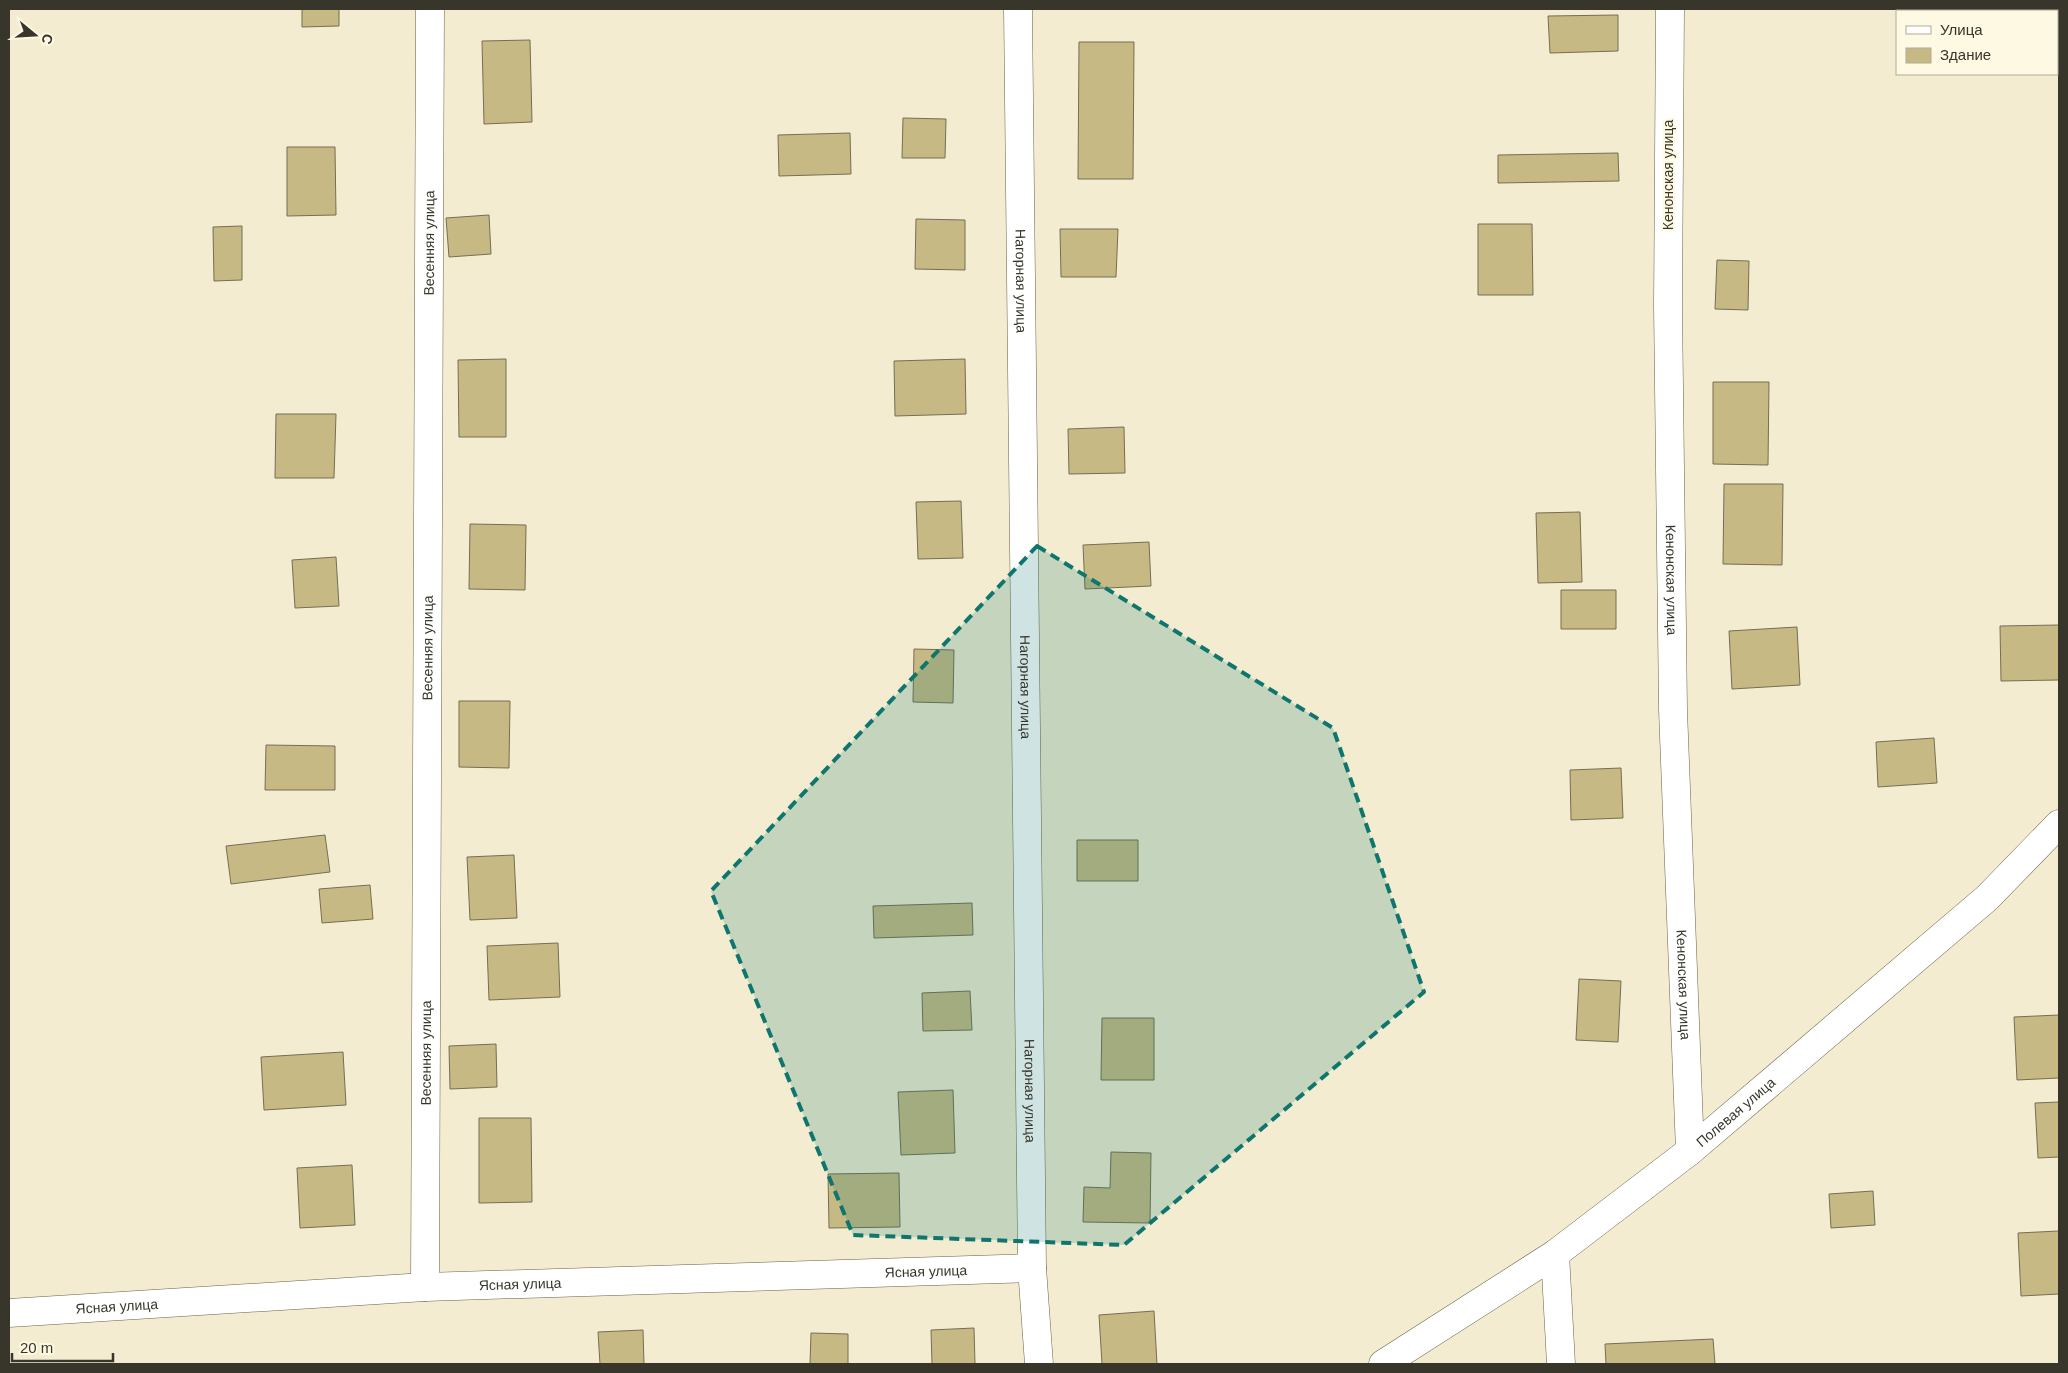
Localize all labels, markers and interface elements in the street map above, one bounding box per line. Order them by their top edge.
north arrow [10,10,60,60]
legend [1896,10,2058,75]
text: Улица [1940,21,1983,38]
text: С [38,32,57,46]
text: Здание [1940,46,1991,63]
street label: Кенонская улица [1660,120,1676,230]
street label: Весенняя улица [421,190,437,296]
street label: Нагорная улица [1012,229,1030,333]
street label: Кенонская улица [1663,525,1680,636]
street label: Весенняя улица [419,595,436,701]
street label: Нагорная улица [1017,635,1034,739]
street label: Кенонская улица [1673,929,1694,1040]
street label: Весенняя улица [418,1000,434,1106]
street label: Нагорная улица [1021,1039,1039,1143]
street label: Полевая улица [1693,1074,1779,1150]
street label: Ясная улица [884,1262,968,1281]
street label: Ясная улица [479,1275,562,1293]
street label: Ясная улица [75,1296,159,1317]
scale bar [12,1330,114,1362]
text: 20 m [20,1339,53,1356]

